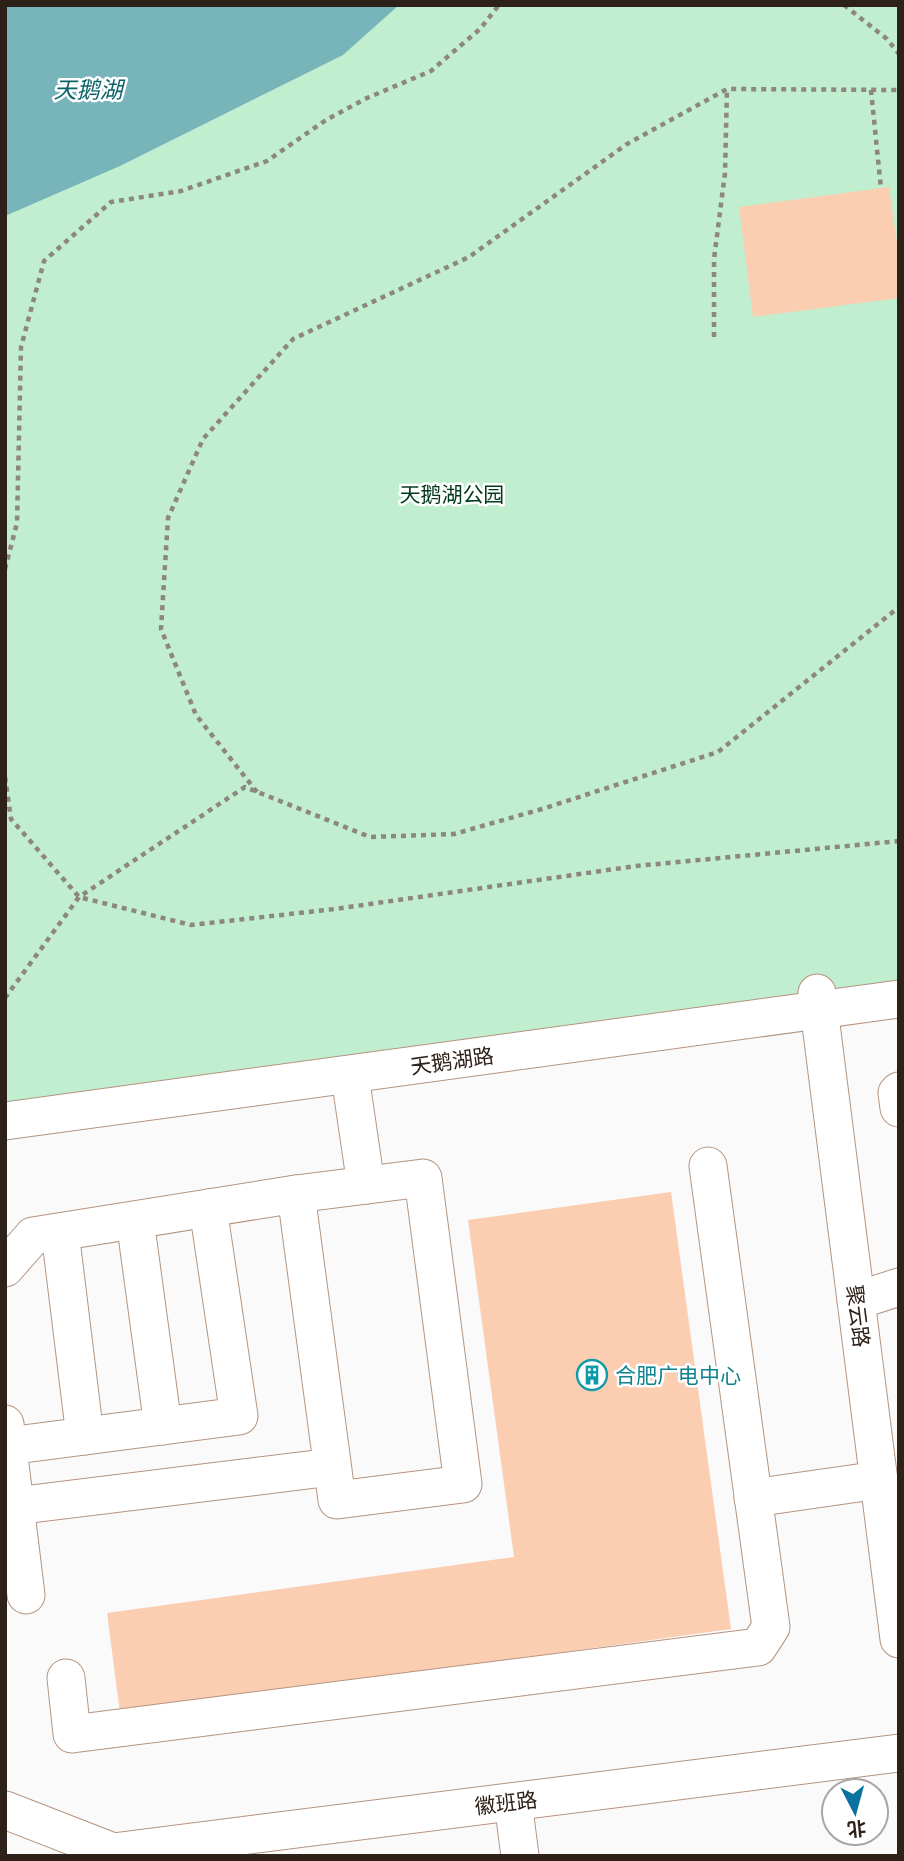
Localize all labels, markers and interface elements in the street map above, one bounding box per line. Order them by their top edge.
water label: 天鹅湖 [54,76,126,103]
park label: 天鹅湖公园 [400,482,505,507]
street label: 天鹅湖路 [409,1043,495,1079]
street label: 聚云路 [842,1283,874,1349]
building icon: 合肥广电中心 [575,1358,609,1392]
place label: 合肥广电中心 [615,1363,741,1388]
north arrow [820,1777,890,1847]
street label: 徽班路 [473,1787,539,1819]
text: 北 [846,1817,867,1841]

